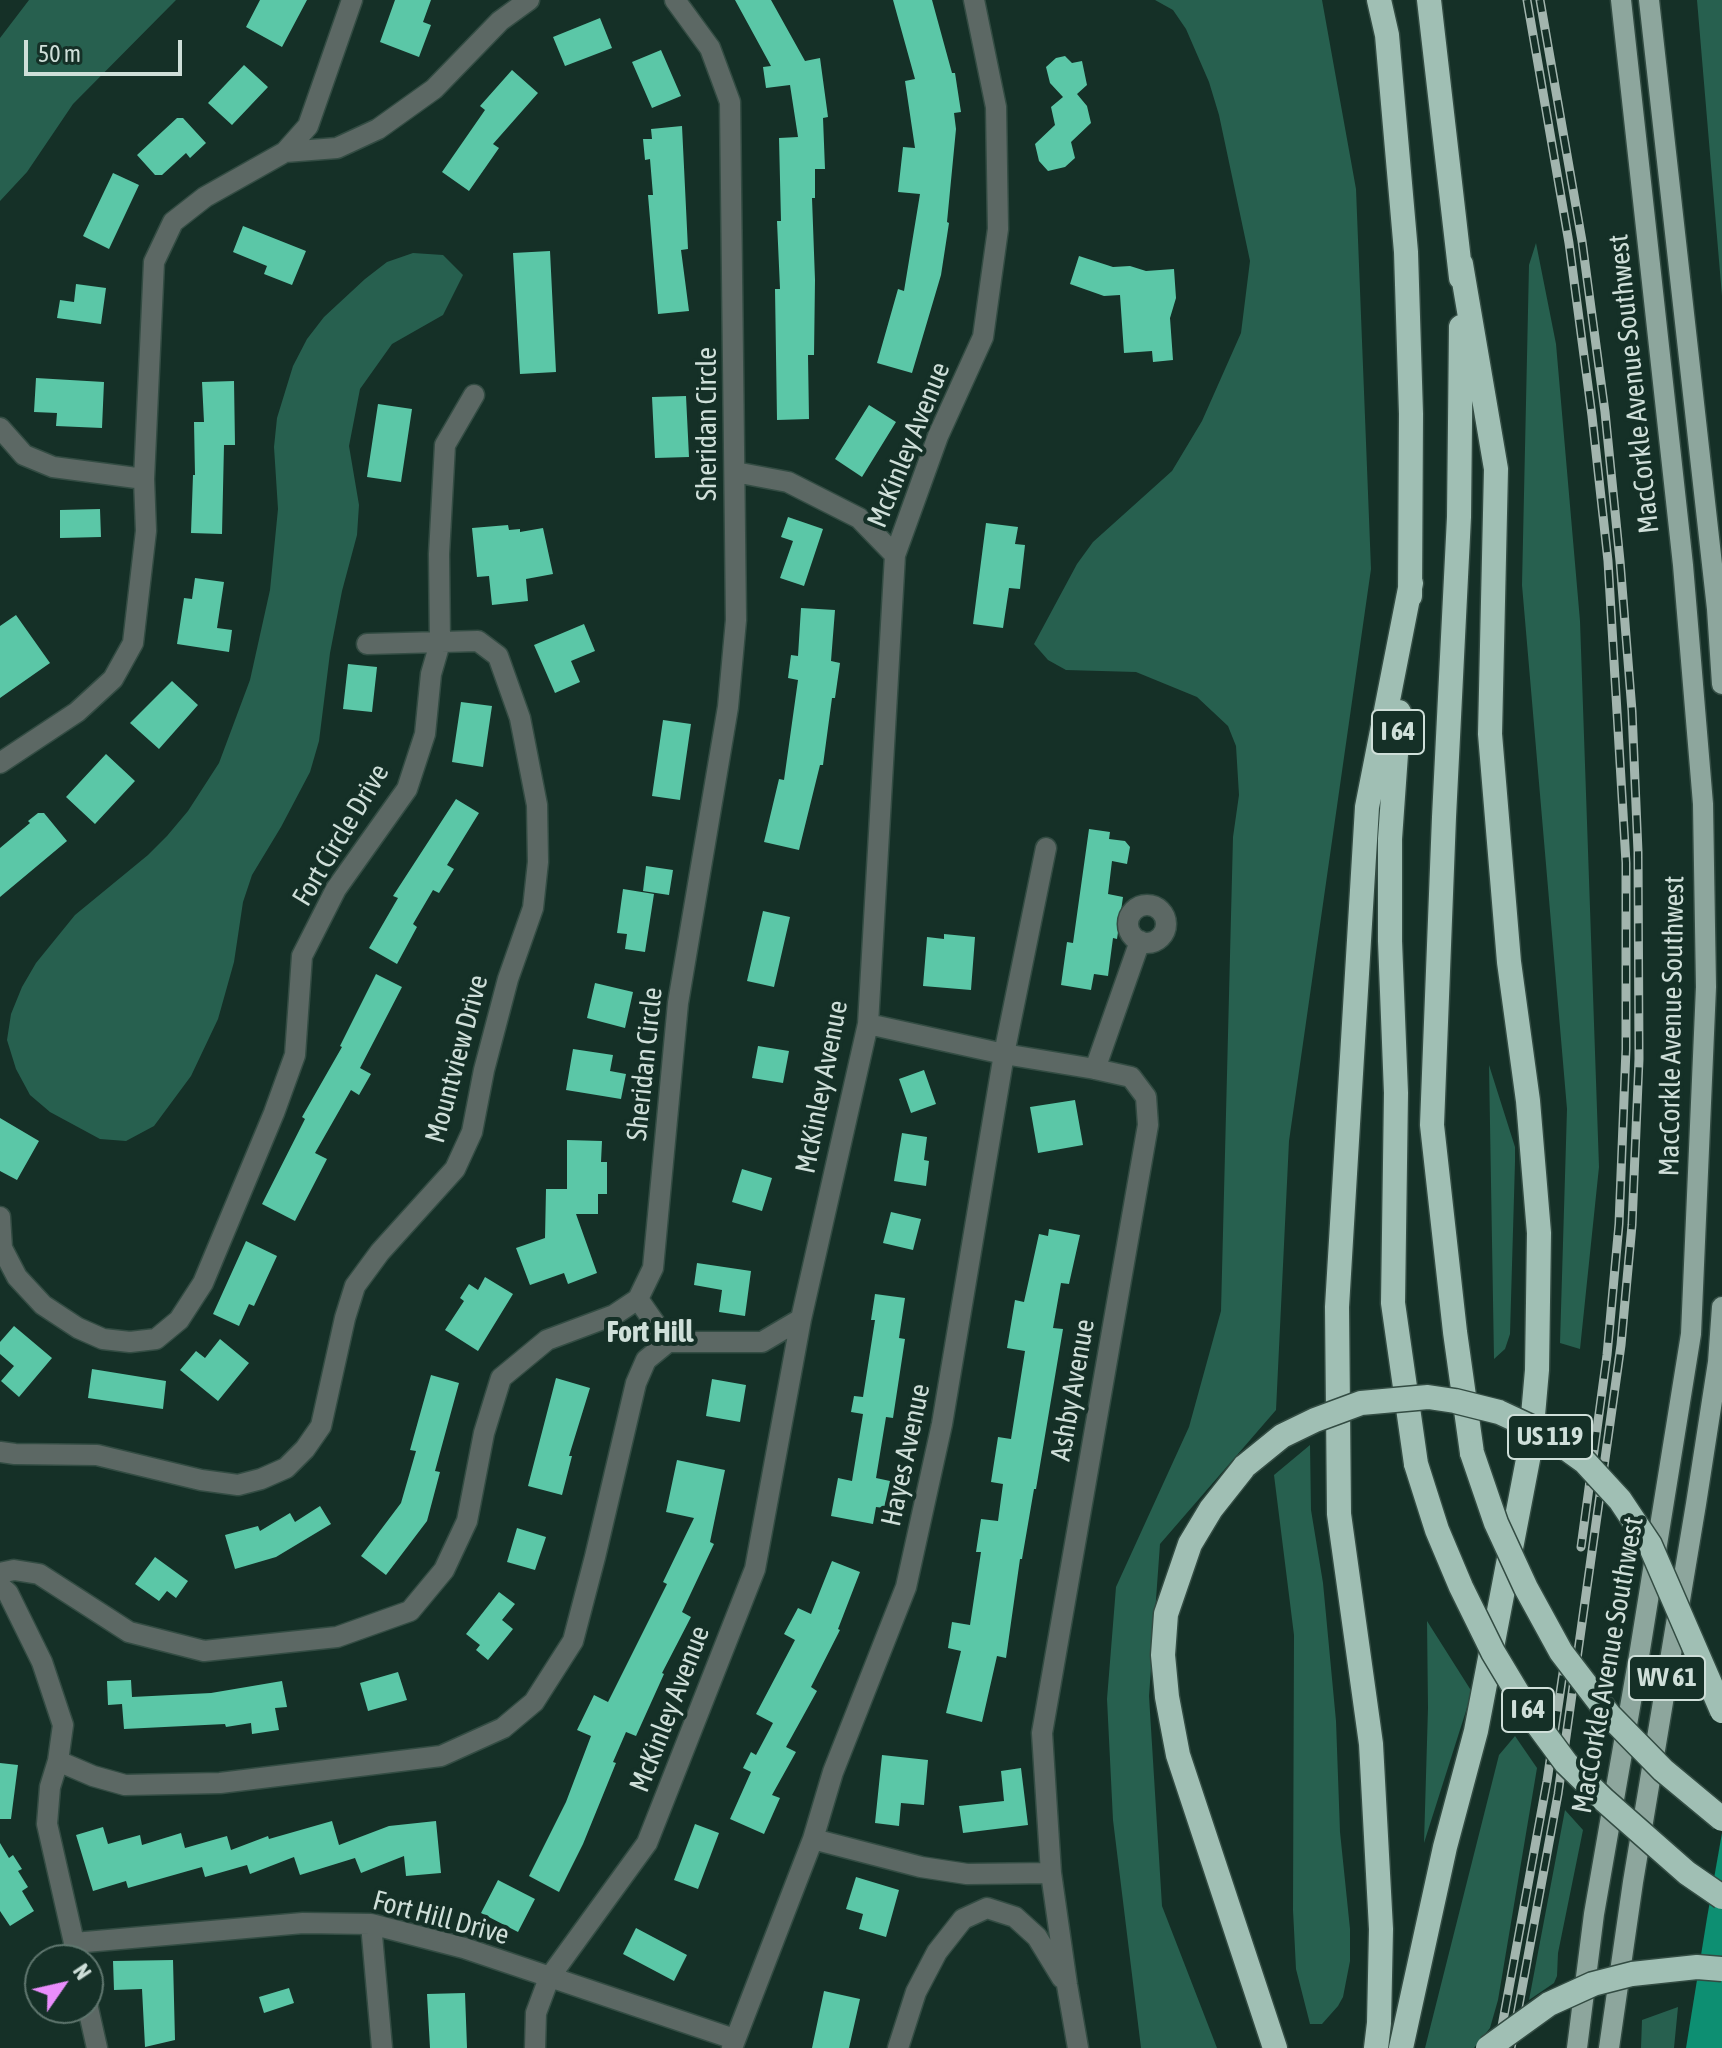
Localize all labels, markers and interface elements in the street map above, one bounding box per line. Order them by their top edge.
scale bar [28,24,186,74]
text: 50 m [38,40,81,67]
street label: MacCorkle Avenue Southwest [1602,233,1666,535]
street label: Sheridan Circle [690,347,724,501]
street label: McKinley Avenue [861,357,957,533]
road number: I 64 [1372,710,1424,754]
street label: Fort Circle Drive [286,758,396,912]
street label: MacCorkle Avenue Southwest [1653,875,1691,1177]
street label: Mountview Drive [418,971,496,1147]
street label: Sheridan Circle [620,986,670,1142]
street label: McKinley Avenue [789,998,855,1176]
district label: Fort Hill [606,1315,694,1351]
street label: Ashby Avenue [1044,1317,1102,1463]
street label: Hayes Avenue [875,1381,937,1529]
road number: US 119 [1508,1415,1592,1459]
street label: MacCorkle Avenue Southwest [1565,1514,1651,1816]
street label: McKinley Avenue [623,1621,717,1797]
road number: WV 61 [1629,1656,1705,1700]
road number: I 64 [1502,1688,1554,1732]
street label: Fort Hill Drive [369,1884,513,1952]
north arrow [24,1944,104,2024]
text: N [68,1959,97,1984]

